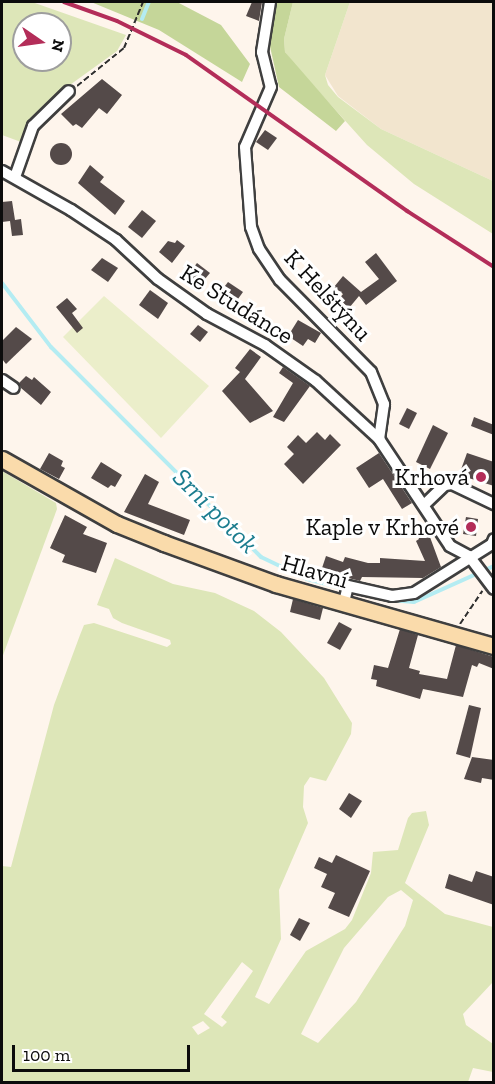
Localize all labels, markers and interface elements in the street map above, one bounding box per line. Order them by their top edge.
north arrow [12,12,72,72]
text: N [47,38,69,54]
street label: K Helštýnu [278,243,378,347]
street label: Ke Studánce [175,258,299,350]
water label: Srní potok [166,462,264,560]
place label: Krhová [394,463,469,491]
marker: Krhová [474,470,488,484]
place label: Kaple v Krhové [304,513,459,541]
marker: Kaple v Krhové [464,520,478,534]
street label: Hlavní [278,548,352,594]
scale bar [15,1033,194,1071]
text: 100 m [23,1044,70,1066]

